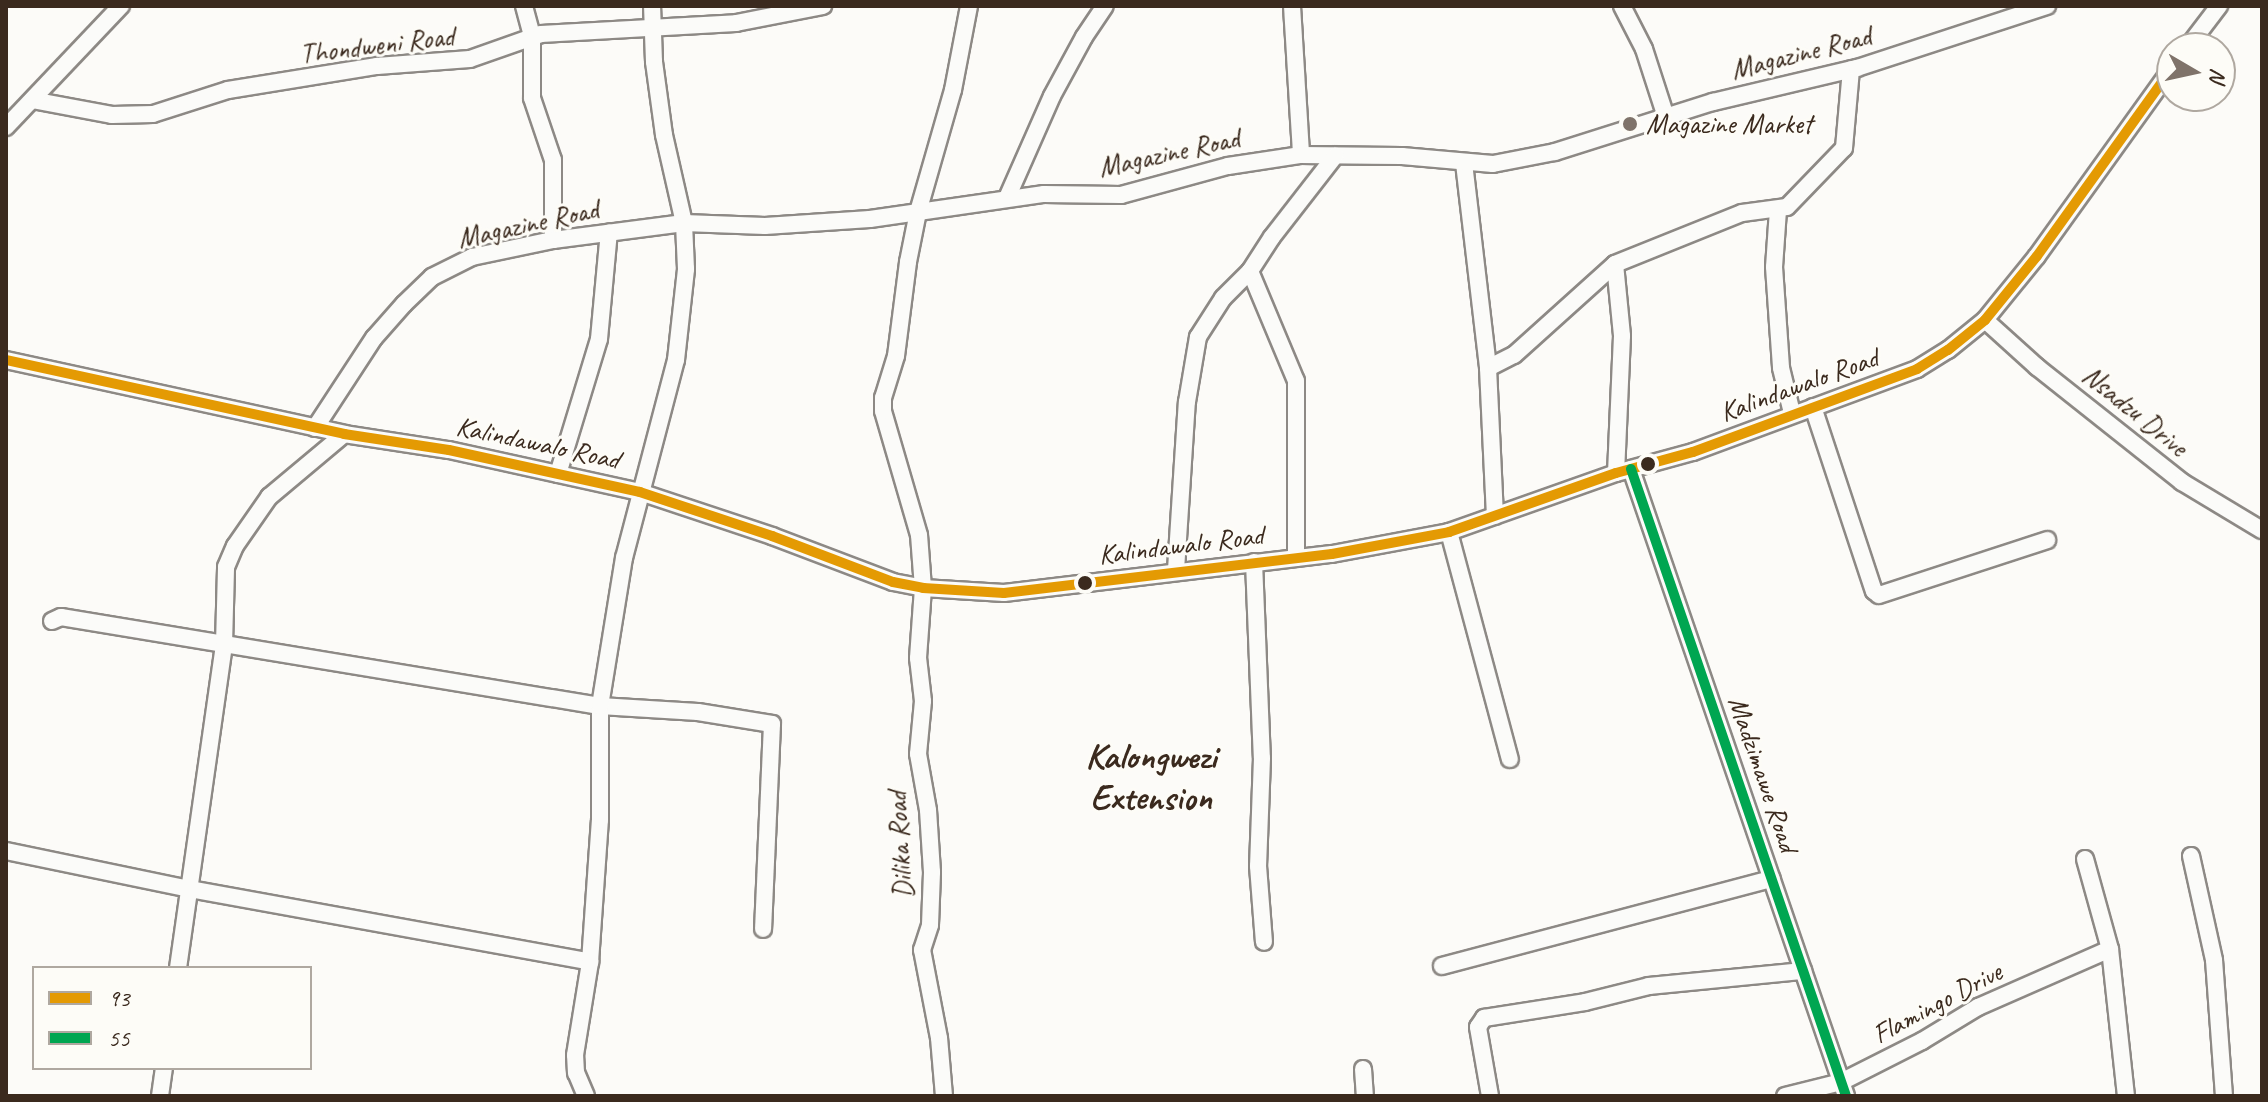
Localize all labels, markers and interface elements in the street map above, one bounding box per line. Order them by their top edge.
street label: Thondweni Road [298,19,456,71]
street label: Magazine Road [1728,19,1874,87]
north arrow [2156,32,2236,112]
text: N [2203,67,2233,84]
place label: Magazine Market [1646,107,1813,141]
marker: Magazine Market [1621,115,1639,133]
street label: Magazine Road [1096,122,1242,184]
street label: Magazine Road [455,193,601,255]
street label: Kalindawalo Road [1716,341,1882,429]
street label: Nsadzu Drive [2076,358,2194,464]
street label: Kalindawalo Road [454,409,622,477]
unlabelled marker [1640,456,1656,472]
street label: Kalindawalo Road [1097,518,1265,572]
unlabelled marker [1077,575,1093,591]
street label: Madzimawe Road [1721,692,1805,856]
district label: Kalongwezi Extension [1085,734,1217,819]
street label: Dilika Road [880,790,920,900]
street label: Flamingo Drive [1866,955,2008,1051]
legend [32,966,312,1070]
text: 93 [108,983,130,1013]
text: 55 [108,1023,130,1053]

